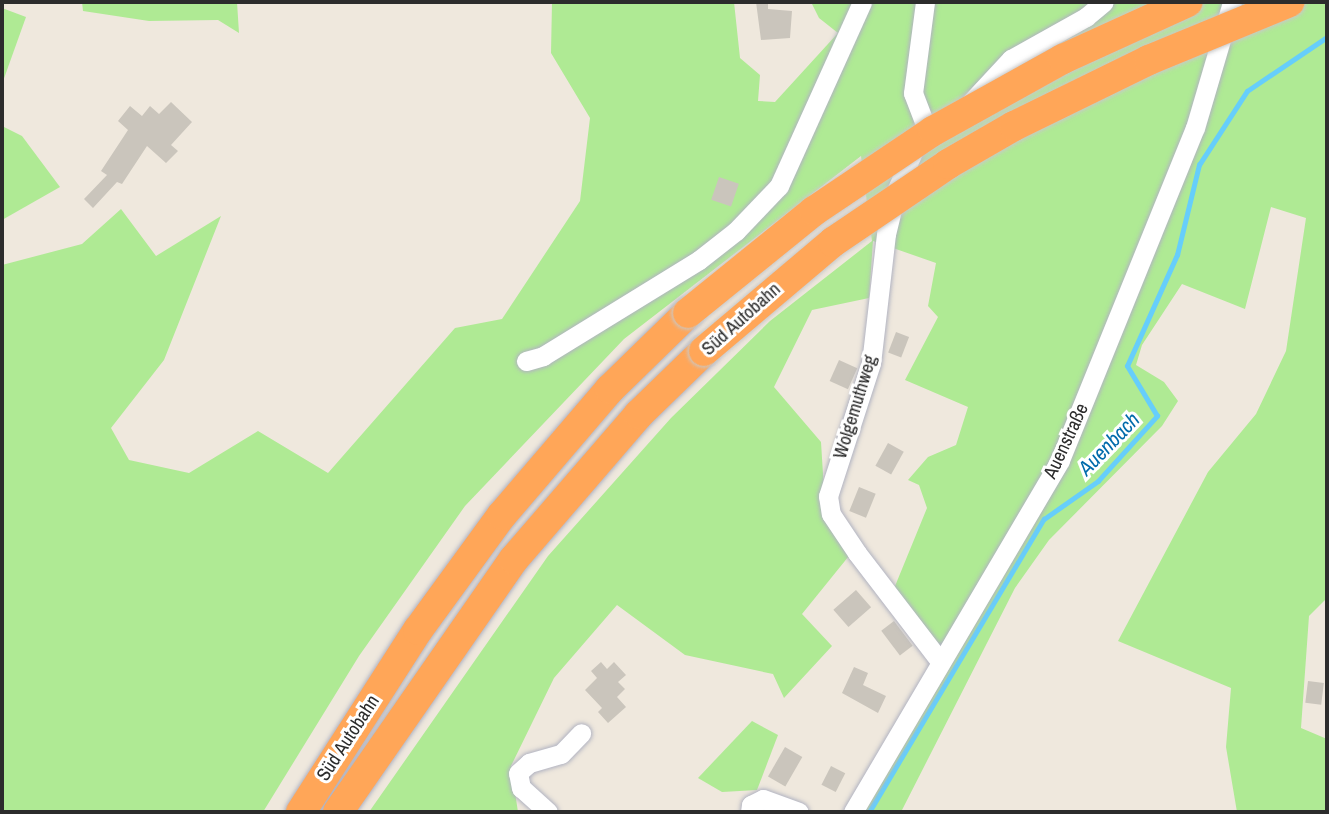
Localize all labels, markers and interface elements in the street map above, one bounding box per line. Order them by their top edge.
street label: Süd Autobahn [697,277,785,361]
street label: Wolgemuthweg [828,352,882,462]
street label: Auenstraße [1039,400,1093,482]
water label: Auenbach [1073,407,1145,481]
street label: Süd Autobahn [312,690,384,786]

